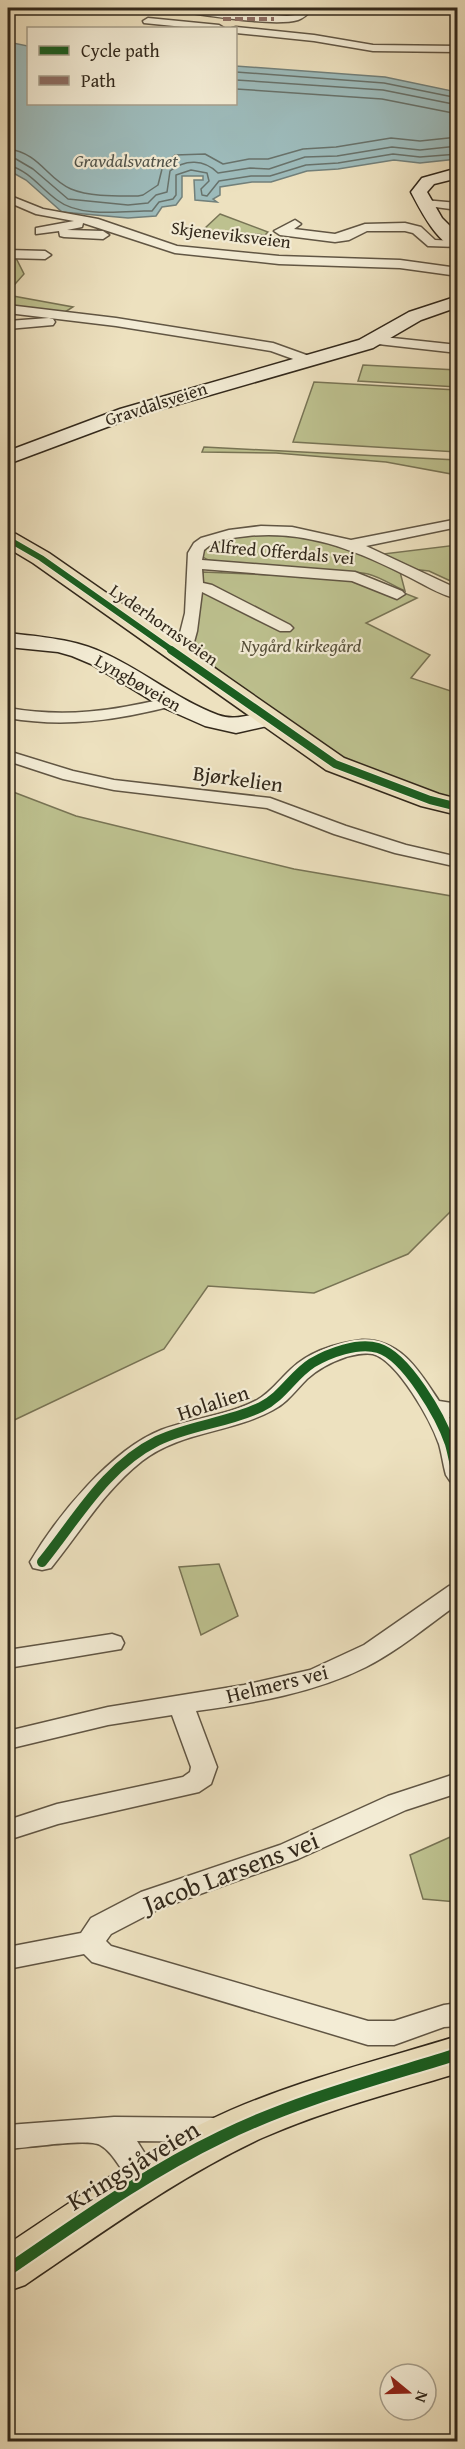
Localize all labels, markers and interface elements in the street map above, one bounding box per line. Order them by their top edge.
legend [27,27,237,105]
text: Cycle path [81,37,160,64]
text: Path [81,67,116,94]
water label: Gravdalsvatnet [74,147,178,174]
street label: Skjeneviksveien [170,214,293,255]
street label: Gravdalsveien [101,374,210,433]
street label: Alfred Offerdals vei [208,532,356,571]
street label: Lyderhornsveien [104,577,224,672]
park label: Nygård kirkegård [240,632,362,659]
street label: Lyngbøveien [90,647,187,718]
street label: Bjørkelien [191,757,285,800]
street label: Holalien [173,1376,253,1429]
street label: Helmers vei [223,1656,331,1711]
street label: Jacob Larsens vei [135,1820,324,1924]
street label: Kringsjåveien [59,2109,207,2220]
north arrow [378,2362,438,2422]
text: N [409,2388,435,2406]

